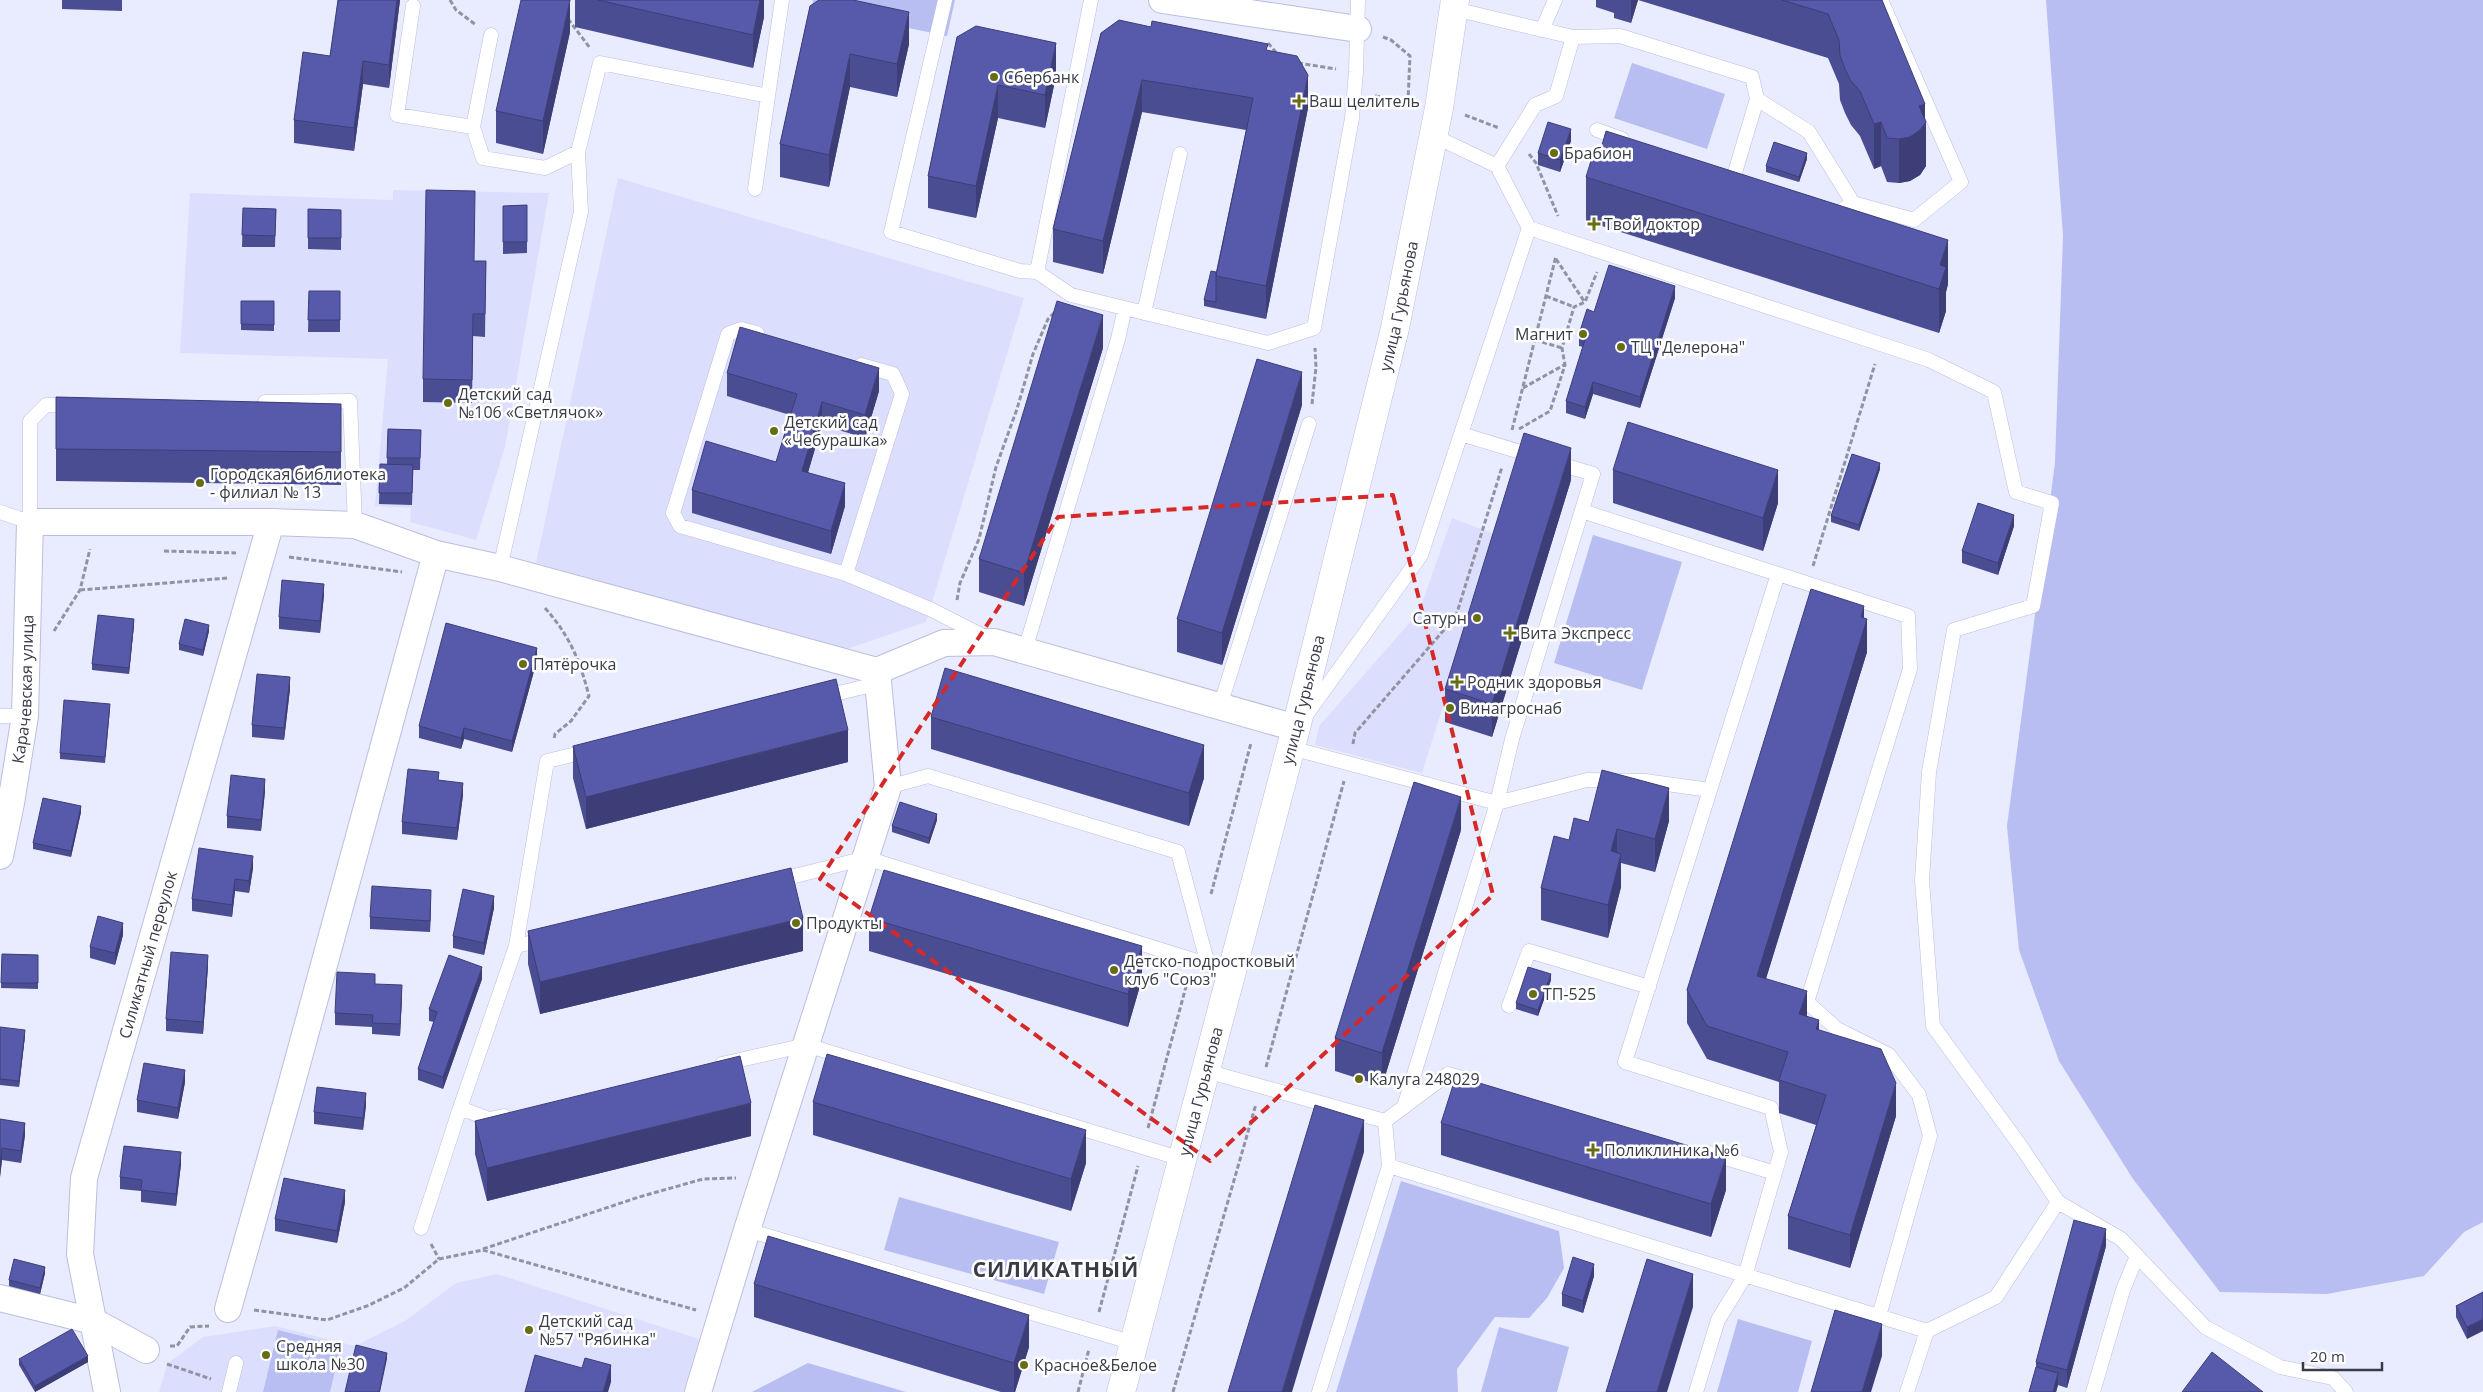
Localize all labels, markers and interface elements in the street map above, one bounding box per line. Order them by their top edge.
place label: Сбербанк [1004,66,1080,88]
marker: Сбербанк [988,71,1000,83]
place label: Ваш целитель [1309,90,1420,112]
marker: Ваш целитель [1293,95,1305,107]
place label: Брабион [1564,142,1632,164]
marker: Брабион [1548,147,1560,159]
place label: Твой доктор [1604,213,1700,235]
marker: Твой доктор [1588,218,1600,230]
street label: улица Гурьянова [1374,239,1423,373]
place label: Магнит [1515,323,1573,345]
marker: Магнит [1577,328,1589,340]
place label: ТЦ "Делерона" [1631,336,1745,358]
marker: ТЦ "Делерона" [1615,341,1627,353]
place label: Детский сад №106 «Светлячок» [458,383,603,423]
marker: Детский сад №106 «Светлячок» [442,397,454,409]
place label: Детский сад «Чебурашка» [784,411,888,451]
marker: Детский сад «Чебурашка» [768,425,780,437]
place label: Городская библиотека - филиал № 13 [210,463,386,503]
marker: Городская библиотека - филиал № 13 [194,477,206,489]
place label: Сатурн [1413,607,1467,629]
marker: Сатурн [1471,612,1483,624]
street label: Карачевская улица [7,614,39,765]
place label: Вита Экспресс [1520,622,1631,644]
marker: Вита Экспресс [1504,627,1516,639]
street label: улица Гурьянова [1276,632,1330,767]
place label: Пятёрочка [533,653,616,675]
marker: Пятёрочка [517,658,529,670]
place label: Родник здоровья [1467,671,1602,693]
marker: Родник здоровья [1451,676,1463,688]
place label: Винагроснаб [1460,697,1562,719]
marker: Винагроснаб [1444,702,1456,714]
street label: Силикатный переулок [113,867,182,1041]
place label: Продукты [806,912,882,934]
marker: Продукты [790,917,802,929]
place label: Детско-подростковый клуб "Союз" [1124,950,1295,990]
marker: Детско-подростковый клуб "Союз" [1108,964,1120,976]
place label: ТП-525 [1543,983,1596,1005]
marker: ТП-525 [1527,988,1539,1000]
street label: улица Гурьянова [1173,1024,1228,1158]
place label: Калуга 248029 [1369,1068,1480,1090]
marker: Калуга 248029 [1353,1073,1365,1085]
place label: Поликлиника №6 [1604,1139,1739,1161]
marker: Поликлиника №6 [1586,1143,1600,1157]
district label: СИЛИКАТНЫЙ [973,1255,1139,1283]
place label: Детский сад №57 "Рябинка" [539,1310,656,1350]
marker: Детский сад №57 "Рябинка" [523,1324,535,1336]
place label: Средняя школа №30 [276,1335,365,1375]
scale bar [2303,1340,2382,1372]
text: 20 m [2310,1346,2345,1366]
marker: Средняя школа №30 [260,1349,272,1361]
place label: Красное&Белое [1034,1354,1157,1376]
marker: Красное&Белое [1018,1359,1030,1371]

